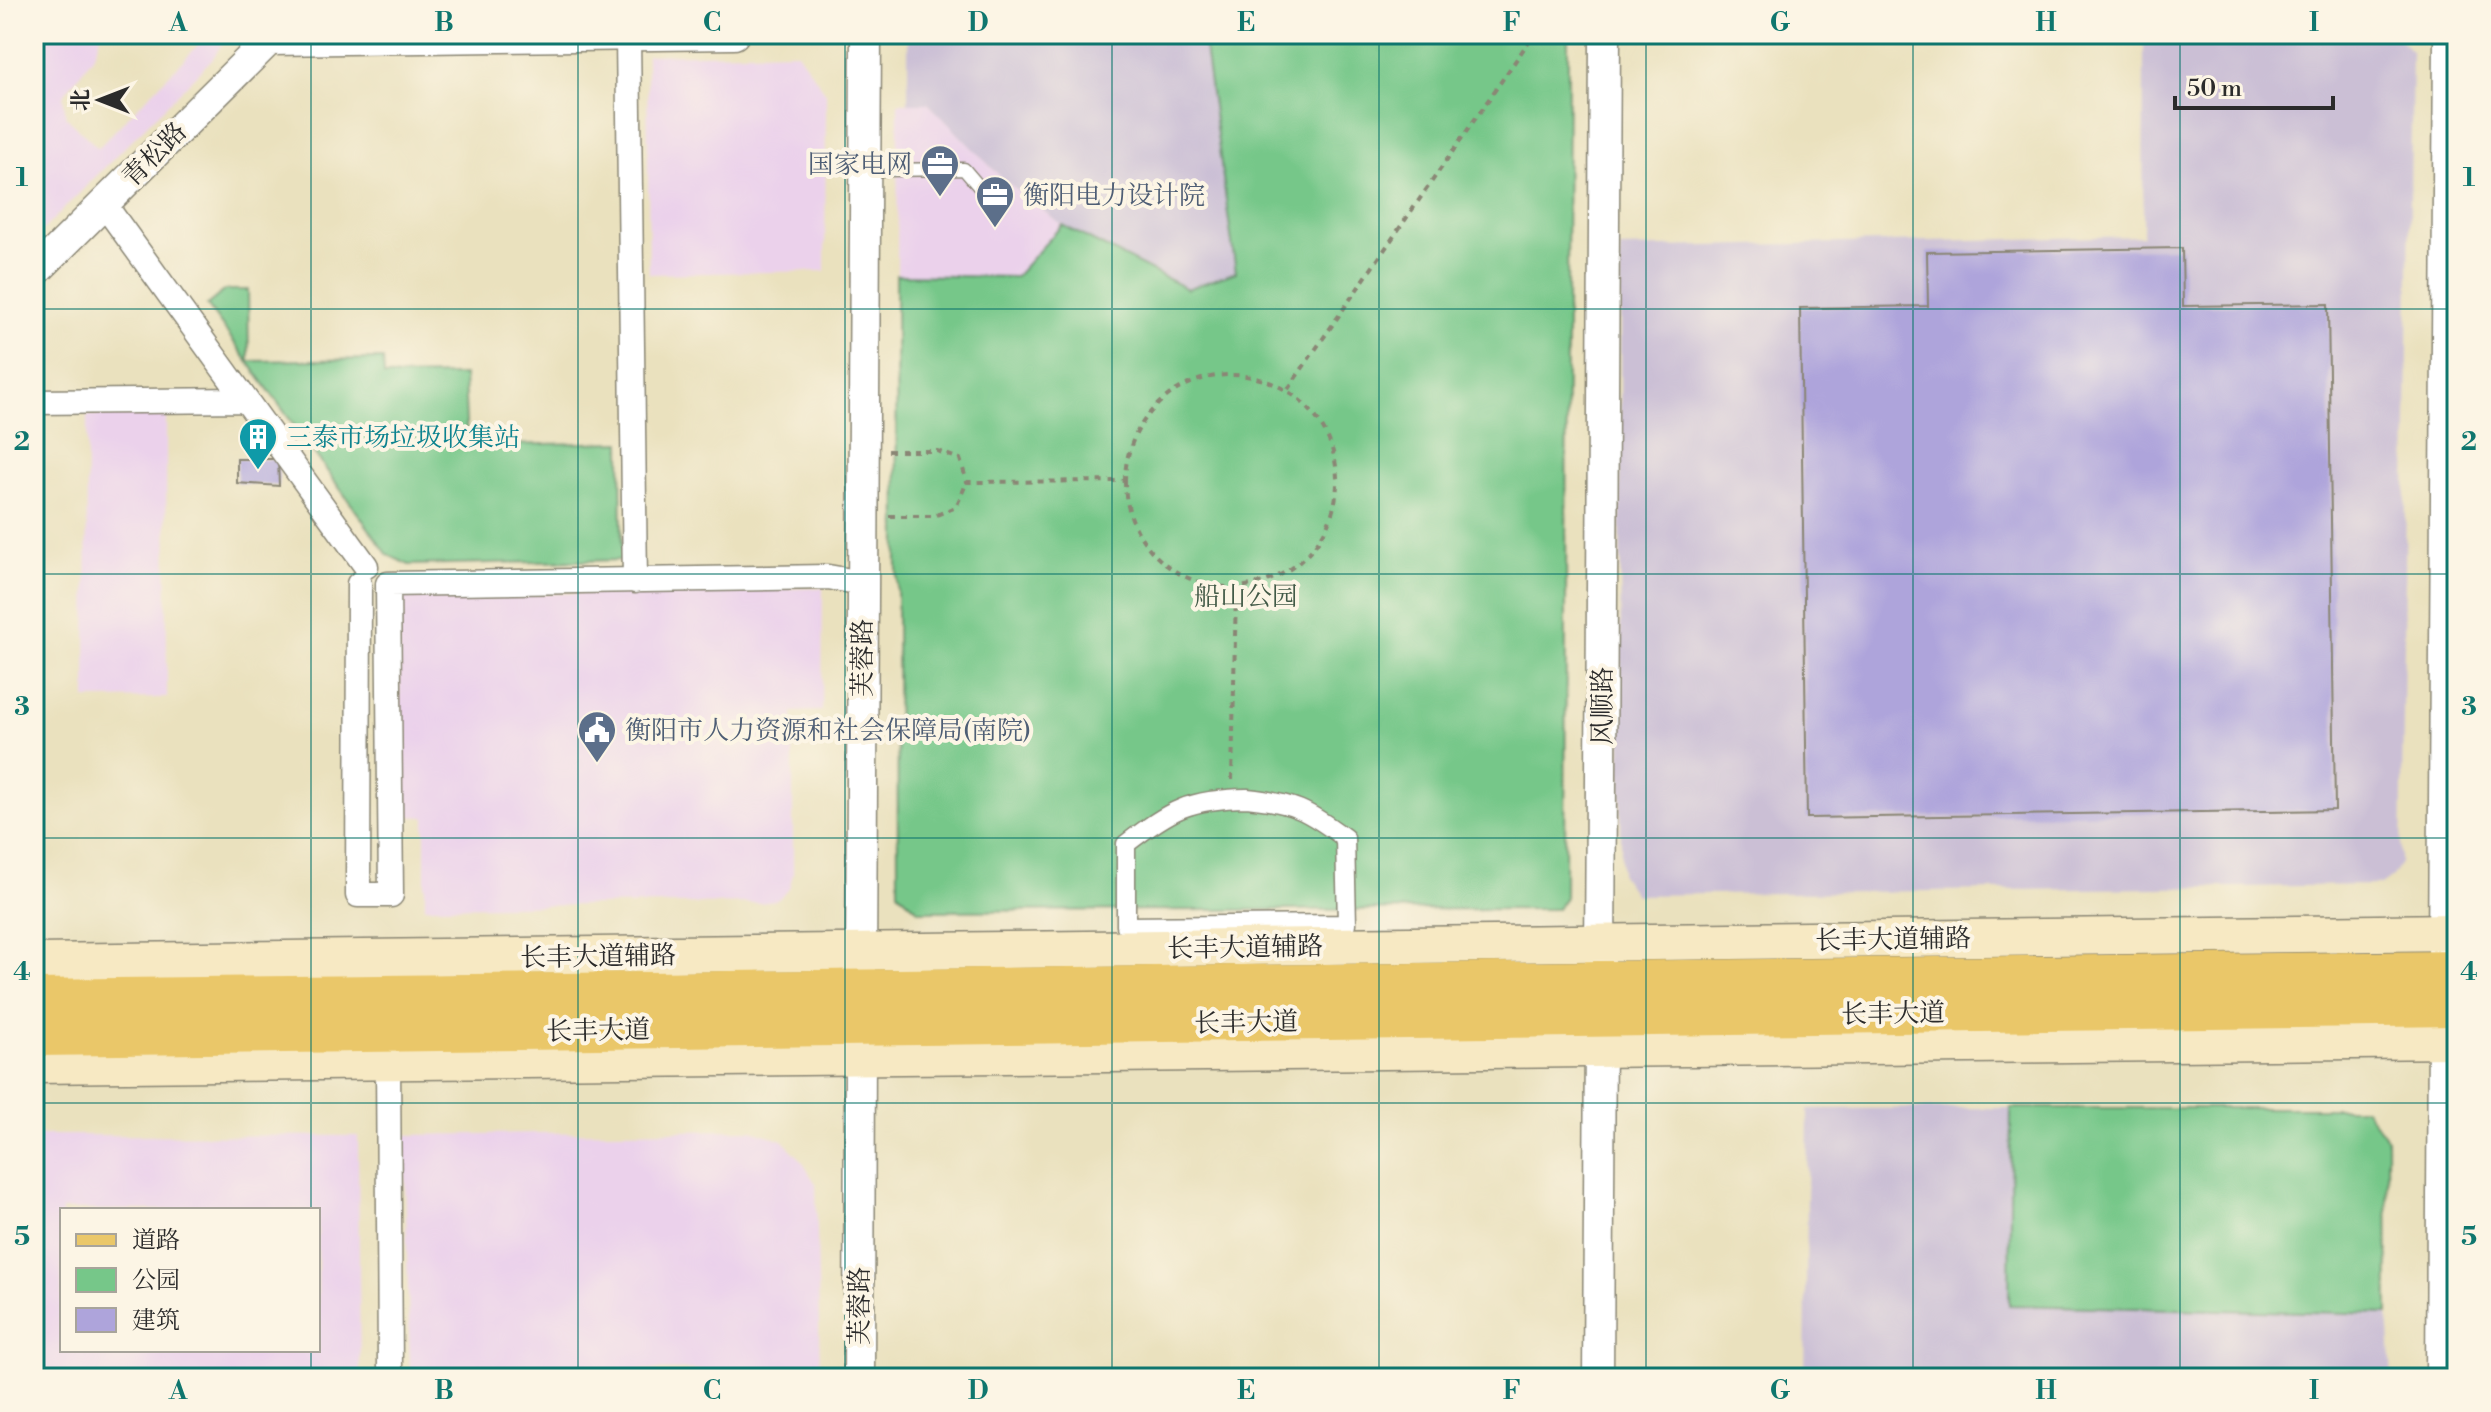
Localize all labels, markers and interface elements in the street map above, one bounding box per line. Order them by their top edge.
text: A [168,7,188,39]
text: B [434,7,454,39]
text: C [703,7,721,39]
text: D [968,7,988,39]
text: E [1237,7,1255,39]
text: F [1503,7,1521,39]
text: G [1770,7,1791,39]
text: H [2035,7,2057,39]
text: I [2309,7,2319,39]
north arrow [60,60,140,140]
scale bar [2175,60,2333,110]
text: 50 m [2187,74,2242,104]
text: 北 [68,89,95,111]
street label: 青松路 [116,116,194,194]
office icon: 国家电网 [919,143,961,198]
place label: 国家电网 [808,149,912,181]
text: 1 [16,162,29,194]
text: 1 [2463,162,2476,194]
office icon: 衡阳电力设计院 [974,174,1016,229]
place label: 衡阳电力设计院 [1023,180,1205,212]
building icon: 三泰市场垃圾收集站 [237,416,279,471]
place label: 三泰市场垃圾收集站 [286,422,520,454]
text: 2 [14,426,30,458]
text: 2 [2461,426,2477,458]
park label: 船山公园 [1194,581,1298,613]
street label: 芙蓉路 [847,619,879,697]
street label: 风顺路 [1587,667,1619,745]
text: 3 [14,691,30,723]
text: 3 [2461,691,2477,723]
public building icon: 衡阳市人力资源和社会保障局(南院) [576,709,618,764]
place label: 衡阳市人力资源和社会保障局(南院) [625,715,1031,747]
street label: 长丰大道辅路 [1815,923,1971,957]
street label: 长丰大道辅路 [1167,931,1323,965]
street label: 长丰大道辅路 [520,940,676,974]
text: 4 [13,956,31,988]
text: 4 [2460,956,2478,988]
street label: 长丰大道 [1841,997,1945,1031]
street label: 长丰大道 [1194,1006,1298,1040]
street label: 长丰大道 [546,1014,650,1048]
legend [60,1208,320,1352]
text: 5 [14,1221,30,1253]
text: 5 [2461,1221,2477,1253]
text: 道路 [132,1226,180,1256]
text: 公园 [132,1266,180,1296]
street label: 芙蓉路 [844,1267,876,1345]
text: 建筑 [132,1306,180,1336]
text: A [168,1375,188,1407]
text: B [434,1375,454,1407]
text: C [703,1375,721,1407]
text: D [968,1375,988,1407]
text: E [1237,1375,1255,1407]
text: F [1503,1375,1521,1407]
text: G [1770,1375,1791,1407]
text: H [2035,1375,2057,1407]
text: I [2309,1375,2319,1407]

